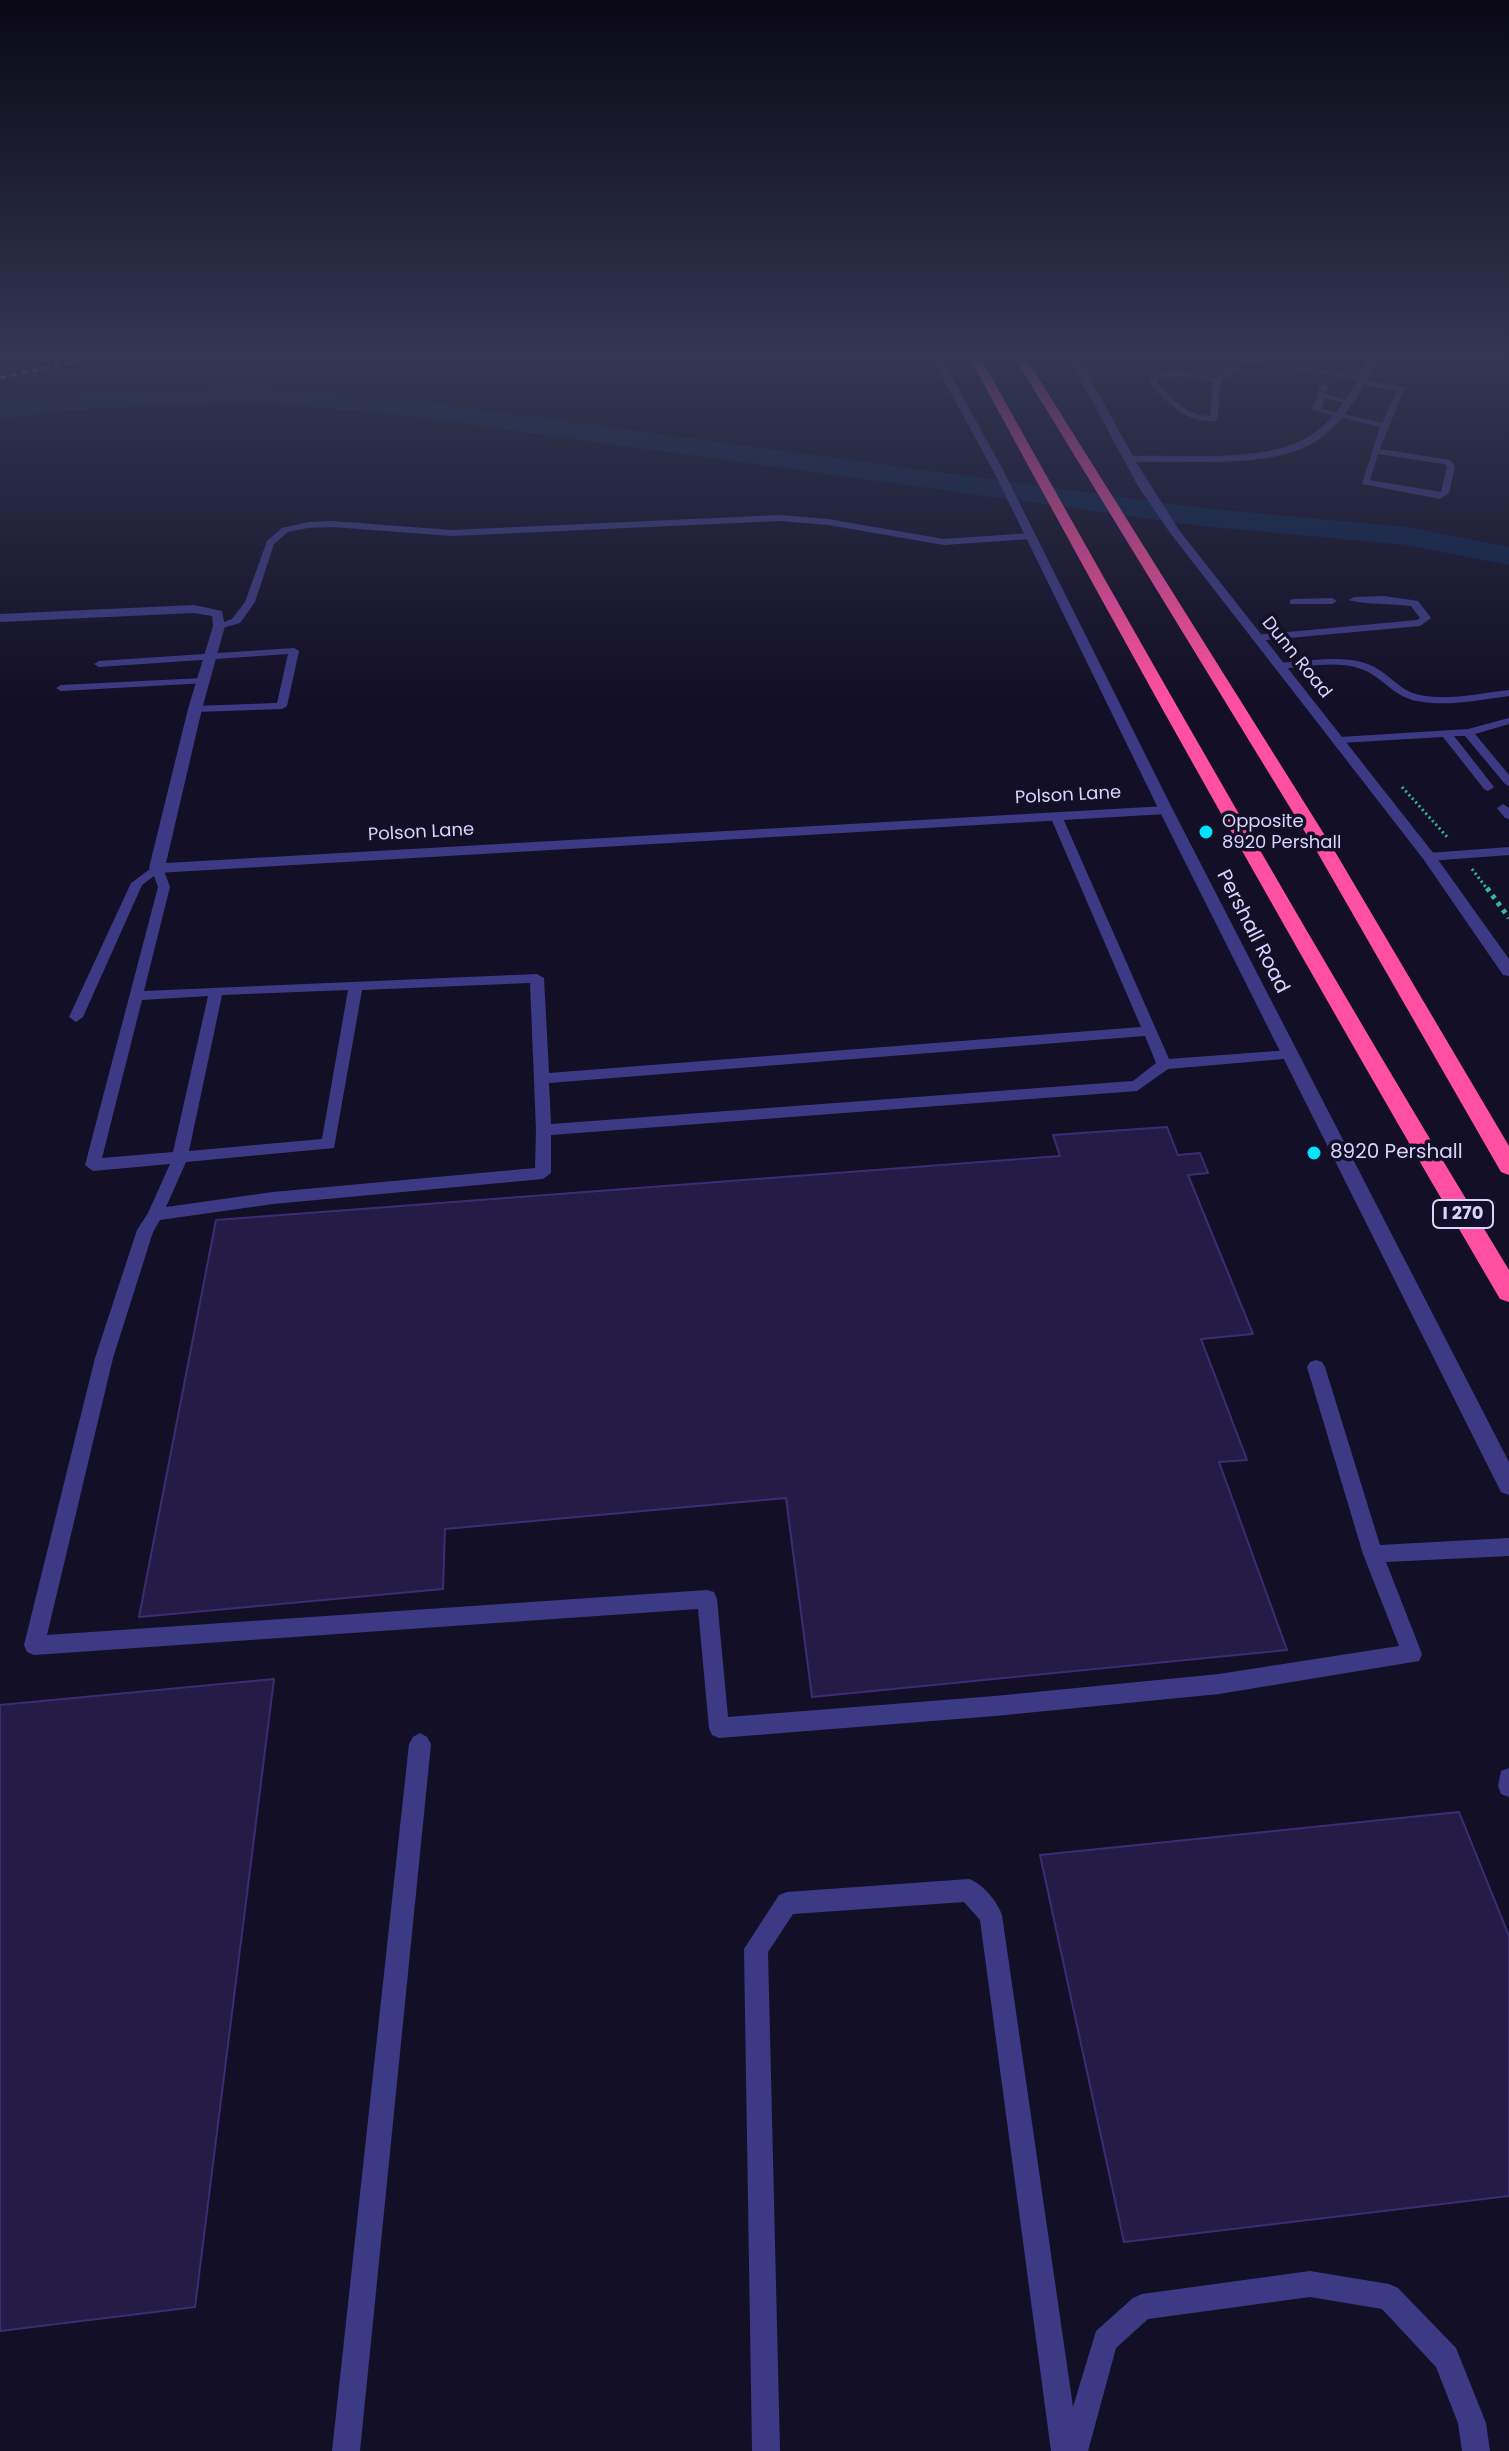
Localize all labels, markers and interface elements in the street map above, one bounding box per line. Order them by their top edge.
street label: Dunn Road [1256,613,1336,703]
street label: Polson Lane [1014,782,1122,810]
place label: Opposite 8920 Pershall [1222,811,1341,854]
street label: Polson Lane [367,819,475,847]
marker: Opposite 8920 Pershall [1197,823,1215,841]
street label: Pershall Road [1211,866,1293,998]
place label: 8920 Pershall [1330,1141,1463,1165]
marker: 8920 Pershall [1305,1144,1323,1162]
road number: I 270 [1433,1200,1493,1228]

